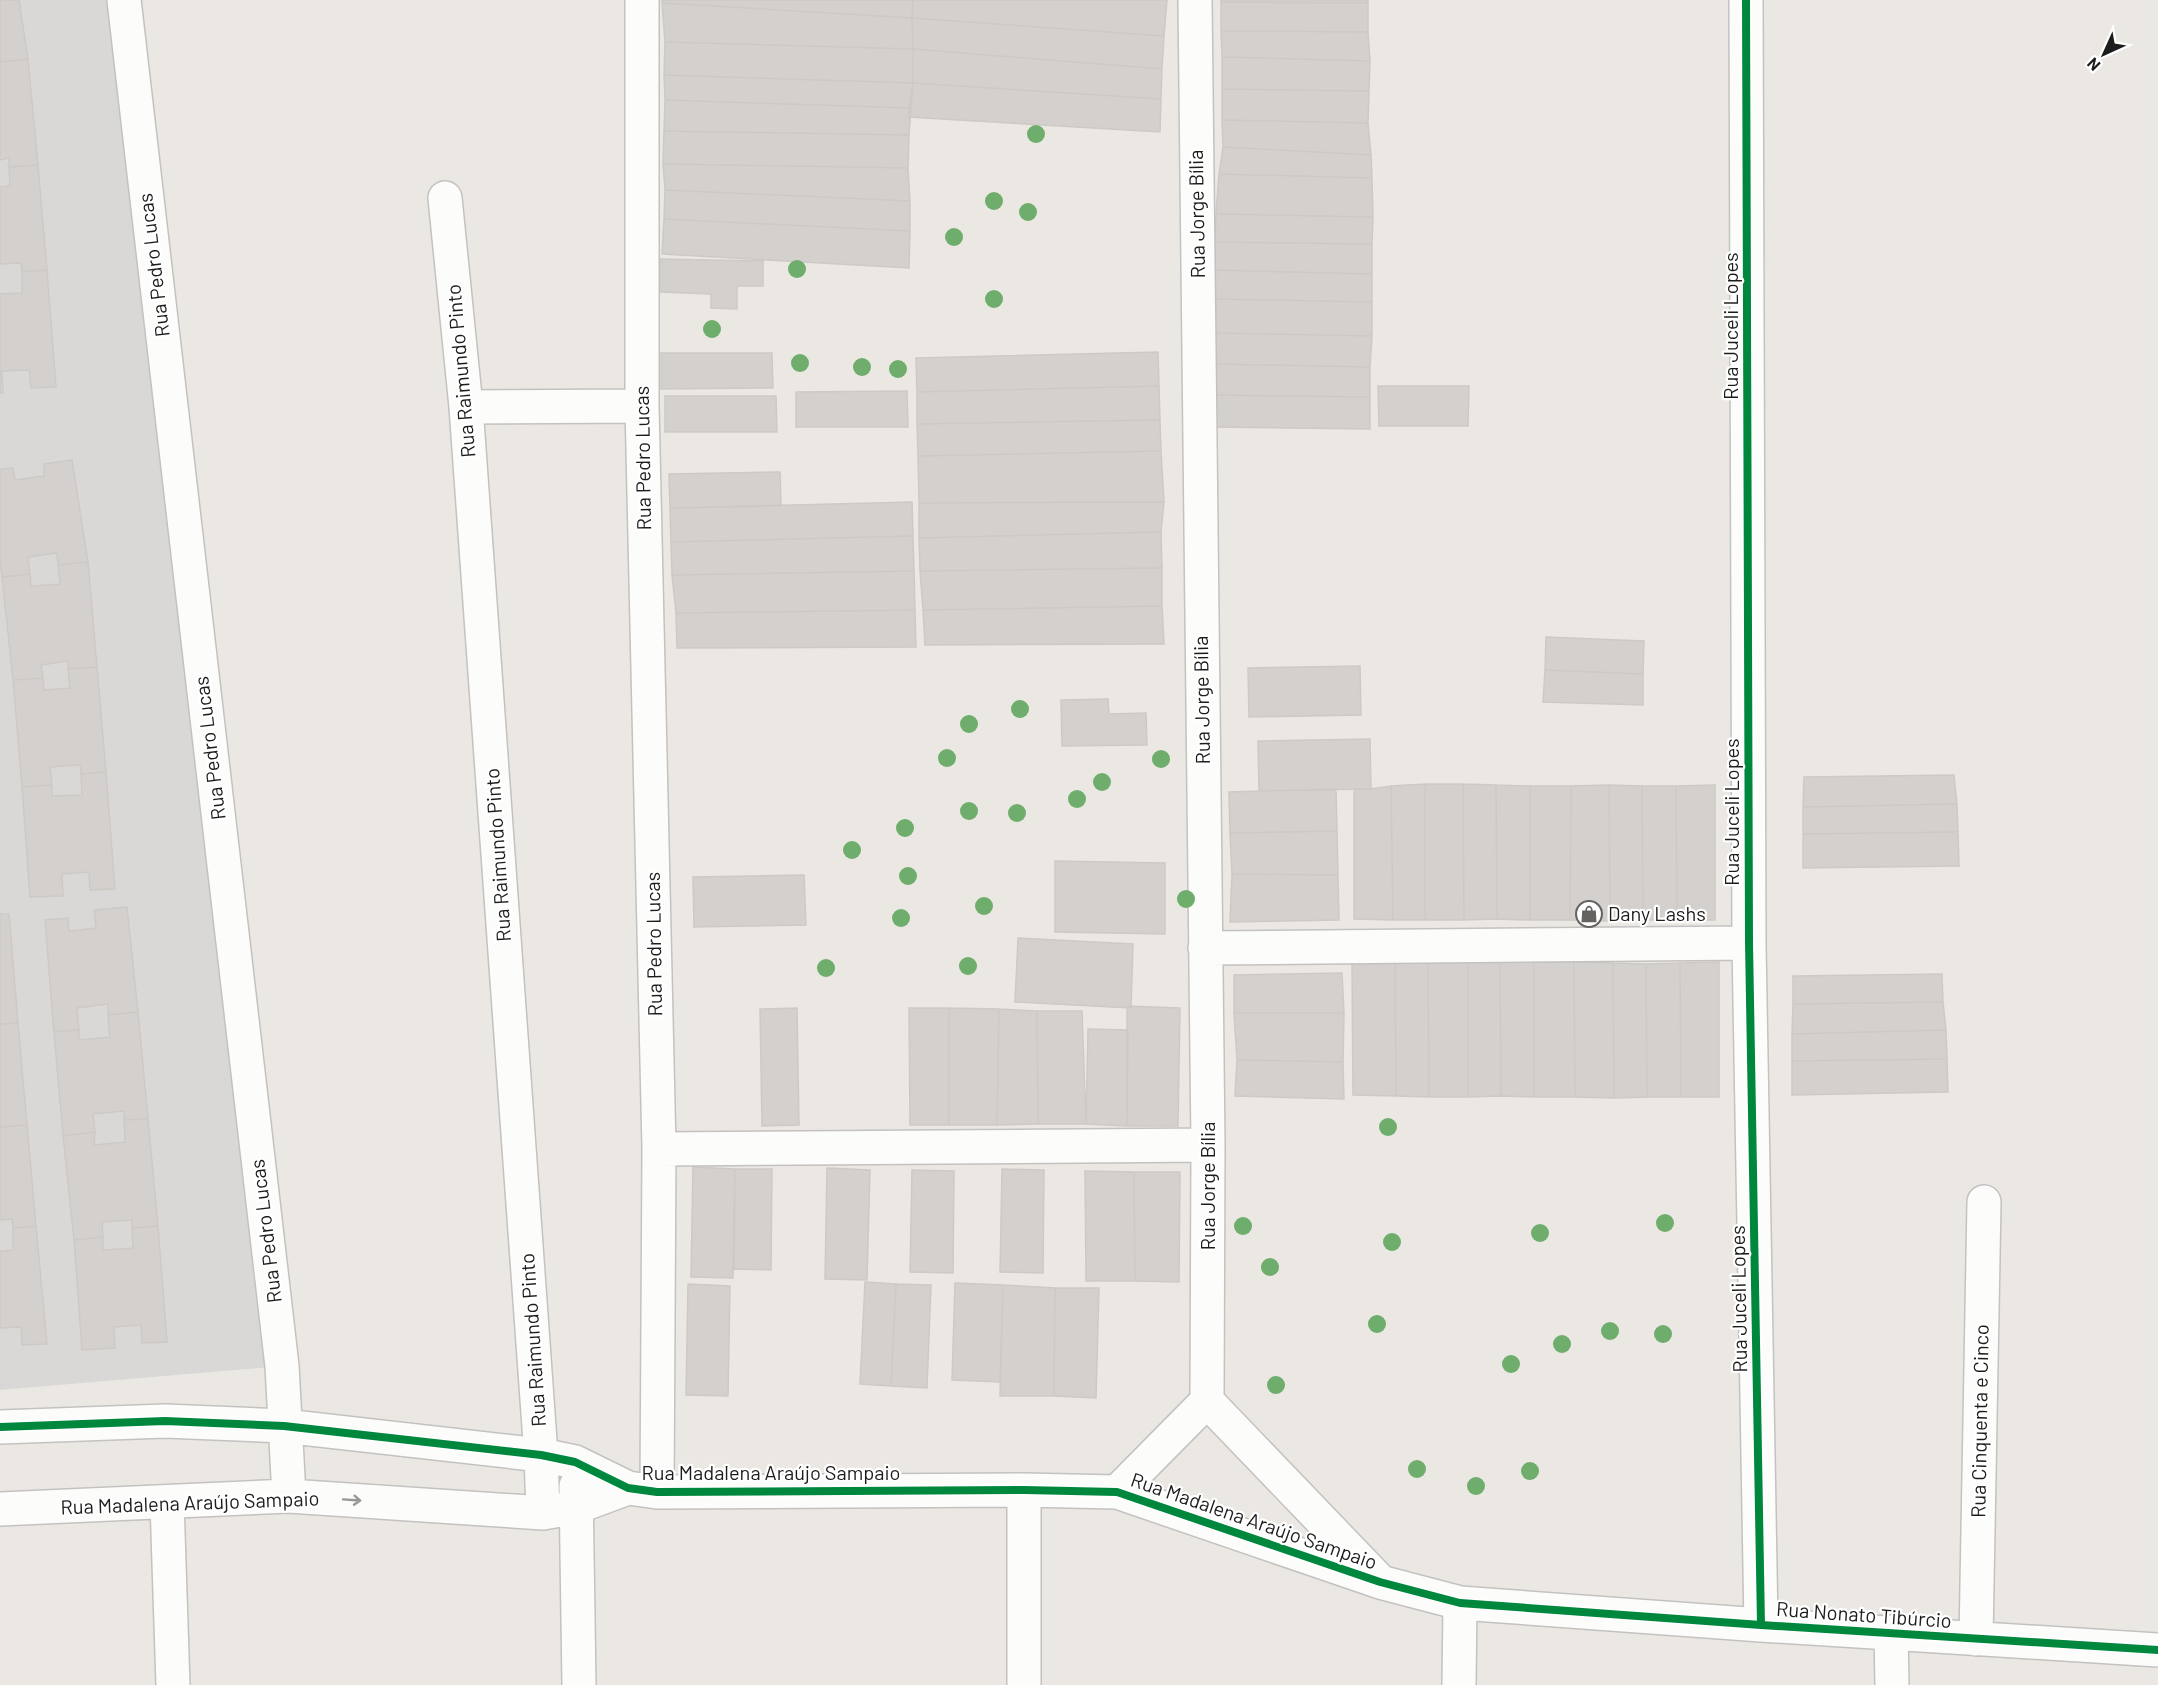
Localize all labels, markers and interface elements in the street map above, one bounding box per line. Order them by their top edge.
north arrow [2074,24,2134,84]
text: N [2083,54,2104,75]
street label: Rua Jorge Bília [1183,149,1209,279]
street label: Rua Pedro Lucas [132,192,174,338]
street label: Rua Juceli Lopes [1718,252,1742,400]
street label: Rua Raimundo Pinto [440,283,480,459]
street label: Rua Pedro Lucas [629,385,655,531]
street label: Rua Jorge Bília [1188,635,1214,765]
street label: Rua Pedro Lucas [188,675,230,821]
street label: Rua Juceli Lopes [1719,738,1743,886]
street label: Rua Raimundo Pinto [479,767,515,943]
street label: Rua Pedro Lucas [640,871,666,1017]
shop icon: Dany Lashs [1574,899,1604,929]
place label: Dany Lashs [1608,901,1706,925]
street label: Rua Jorge Bília [1195,1122,1219,1250]
street label: Rua Pedro Lucas [244,1158,286,1304]
street label: Rua Juceli Lopes [1725,1225,1751,1373]
street label: Rua Raimundo Pinto [514,1252,550,1428]
street label: Rua Cinquenta e Cinco [1965,1324,1993,1518]
street label: Rua Madalena Araújo Sampaio [642,1460,900,1484]
street label: Rua Madalena Araújo Sampaio [1128,1467,1381,1574]
street label: Rua Madalena Araújo Sampaio [60,1485,320,1519]
one-way arrow [342,1495,362,1506]
street label: Rua Nonato Tibúrcio [1776,1596,1953,1632]

